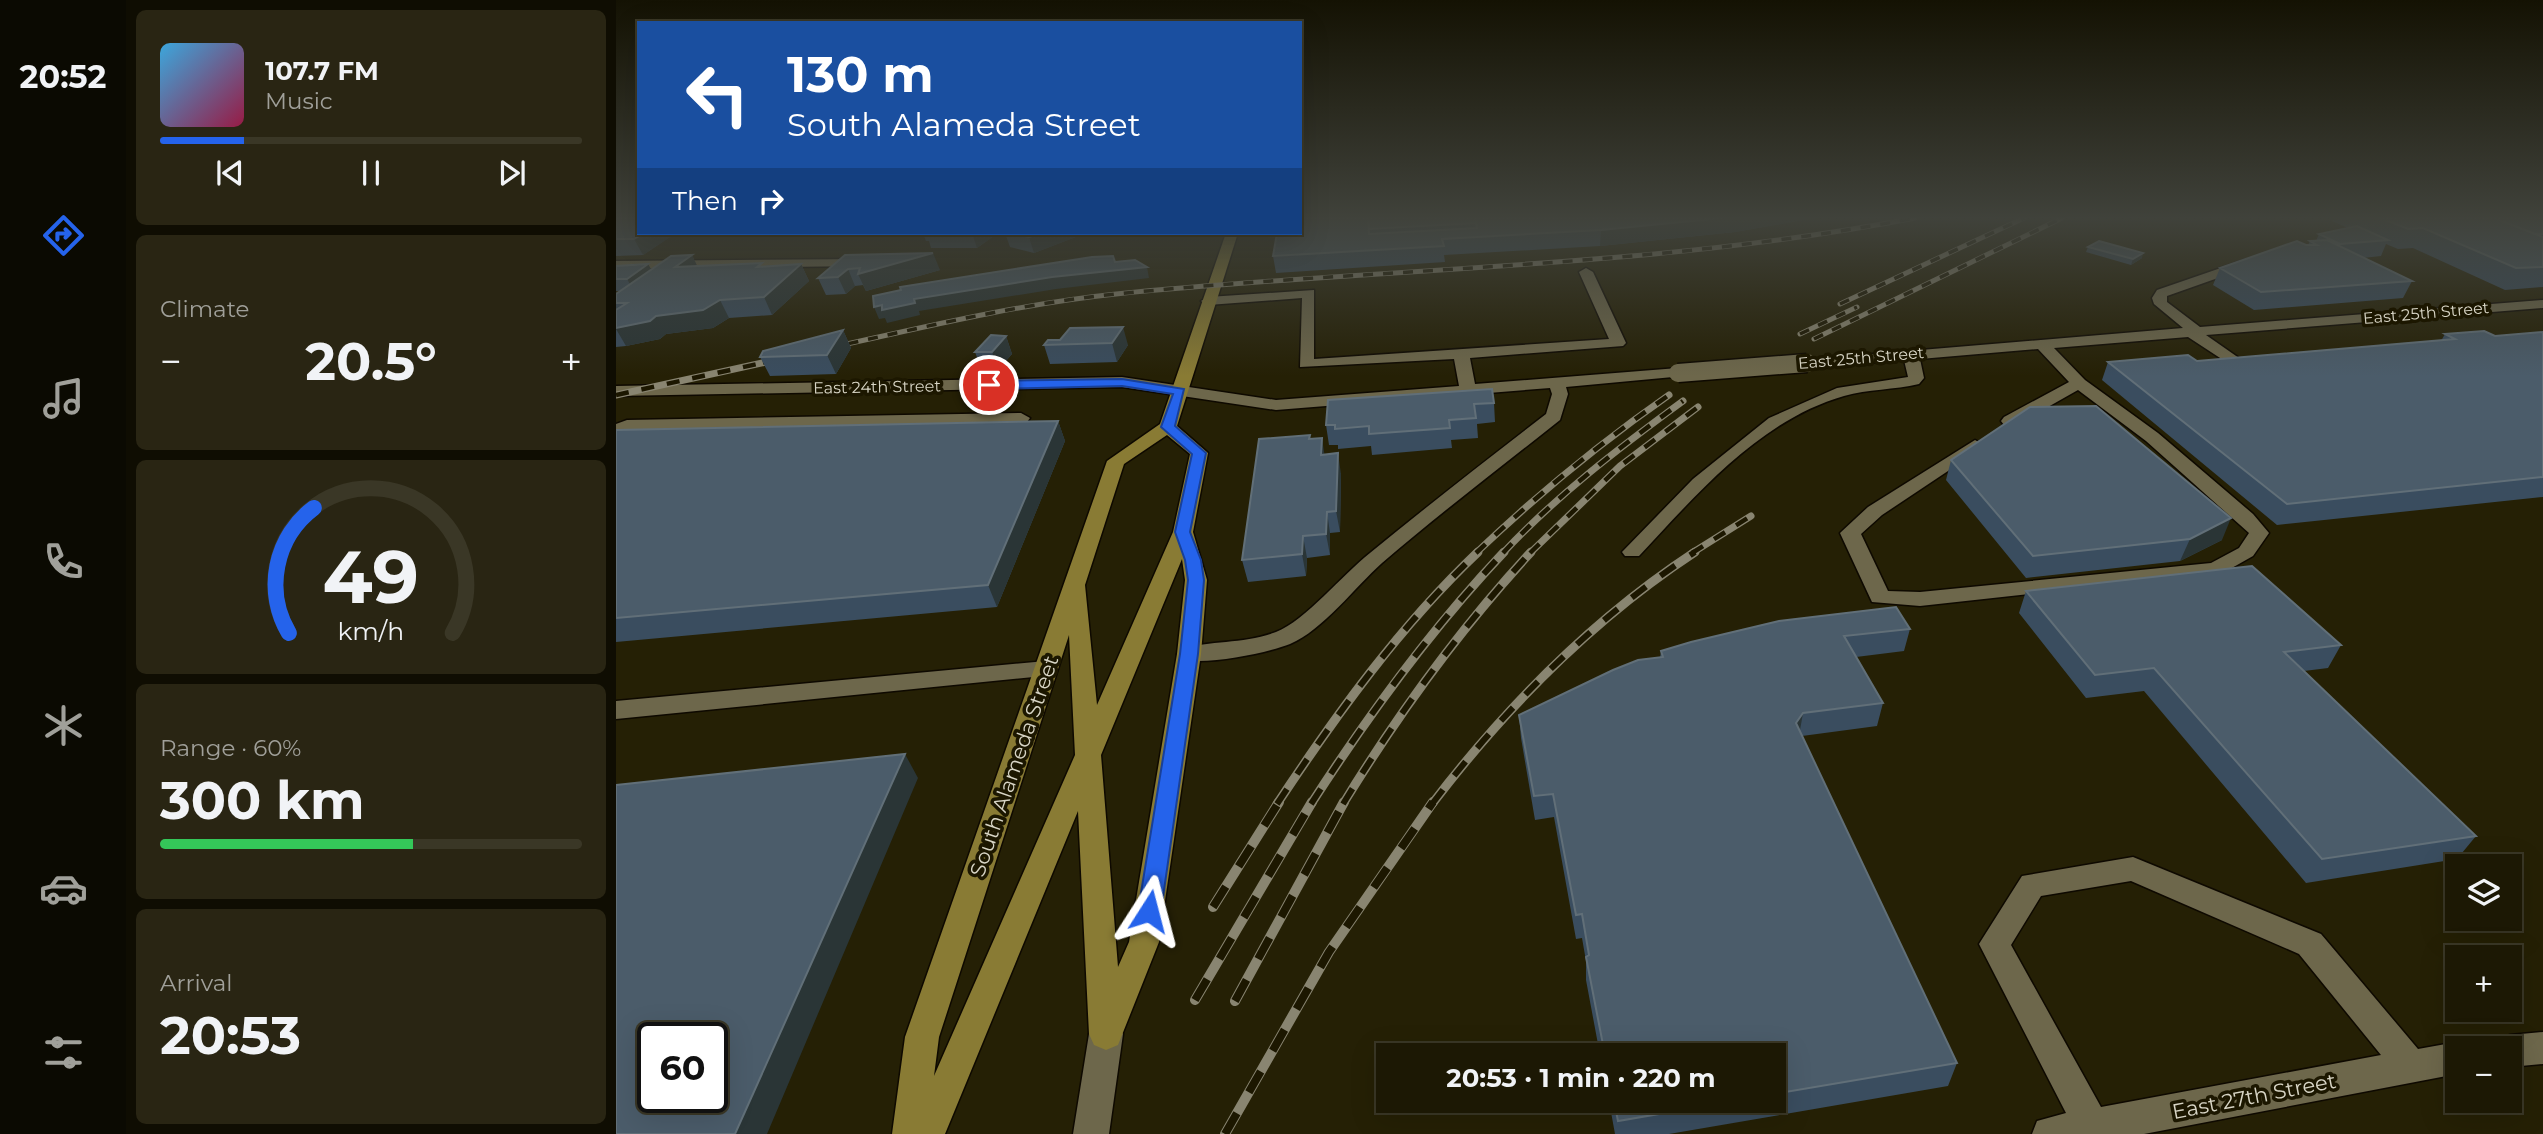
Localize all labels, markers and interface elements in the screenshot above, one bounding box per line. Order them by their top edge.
text: 130 m [787,45,934,104]
icon: left [672,49,763,140]
text: 107.7 FM [265,55,379,87]
text: 20:52 [20,57,106,96]
text: Music [265,87,333,115]
text: South Alameda Street [787,105,1141,144]
icon: previous [211,154,249,192]
icon: pause [352,154,390,192]
icon: next [493,154,531,192]
icon: right [752,182,790,220]
text: Then [672,185,738,217]
icon: directions [39,211,88,260]
text: Climate [160,295,249,323]
street label: East 25th Street [2362,298,2490,328]
text: 20.5° [305,330,437,393]
text: − [160,338,182,385]
text: + [560,338,582,385]
street label: East 25th Street [1797,343,1925,373]
pin [959,355,1019,415]
icon: arrive [970,366,1008,404]
icon: music [39,374,88,423]
street label: East 24th Street [813,376,942,398]
text: 49 [323,533,419,621]
icon: phone [39,537,88,586]
text: km/h [338,616,404,646]
street label: South Alameda Street [964,652,1064,880]
icon: climate [39,701,88,750]
text: Range · 60% [160,734,301,762]
text: 300 km [160,769,365,832]
map controls [2445,854,2522,1113]
button: layers [2445,854,2522,931]
icon: car [39,864,88,913]
position arrow [1112,874,1186,948]
button: + [2445,945,2522,1022]
text: Arrival [160,969,233,997]
text: 20:53 [160,1004,301,1067]
speed limit sign: 60 [637,1022,728,1113]
icon: filters [39,1028,88,1077]
button: − [2445,1036,2522,1113]
text: 20:53 · 1 min · 220 m [1446,1062,1716,1094]
street label: East 27th Street [2170,1068,2338,1124]

